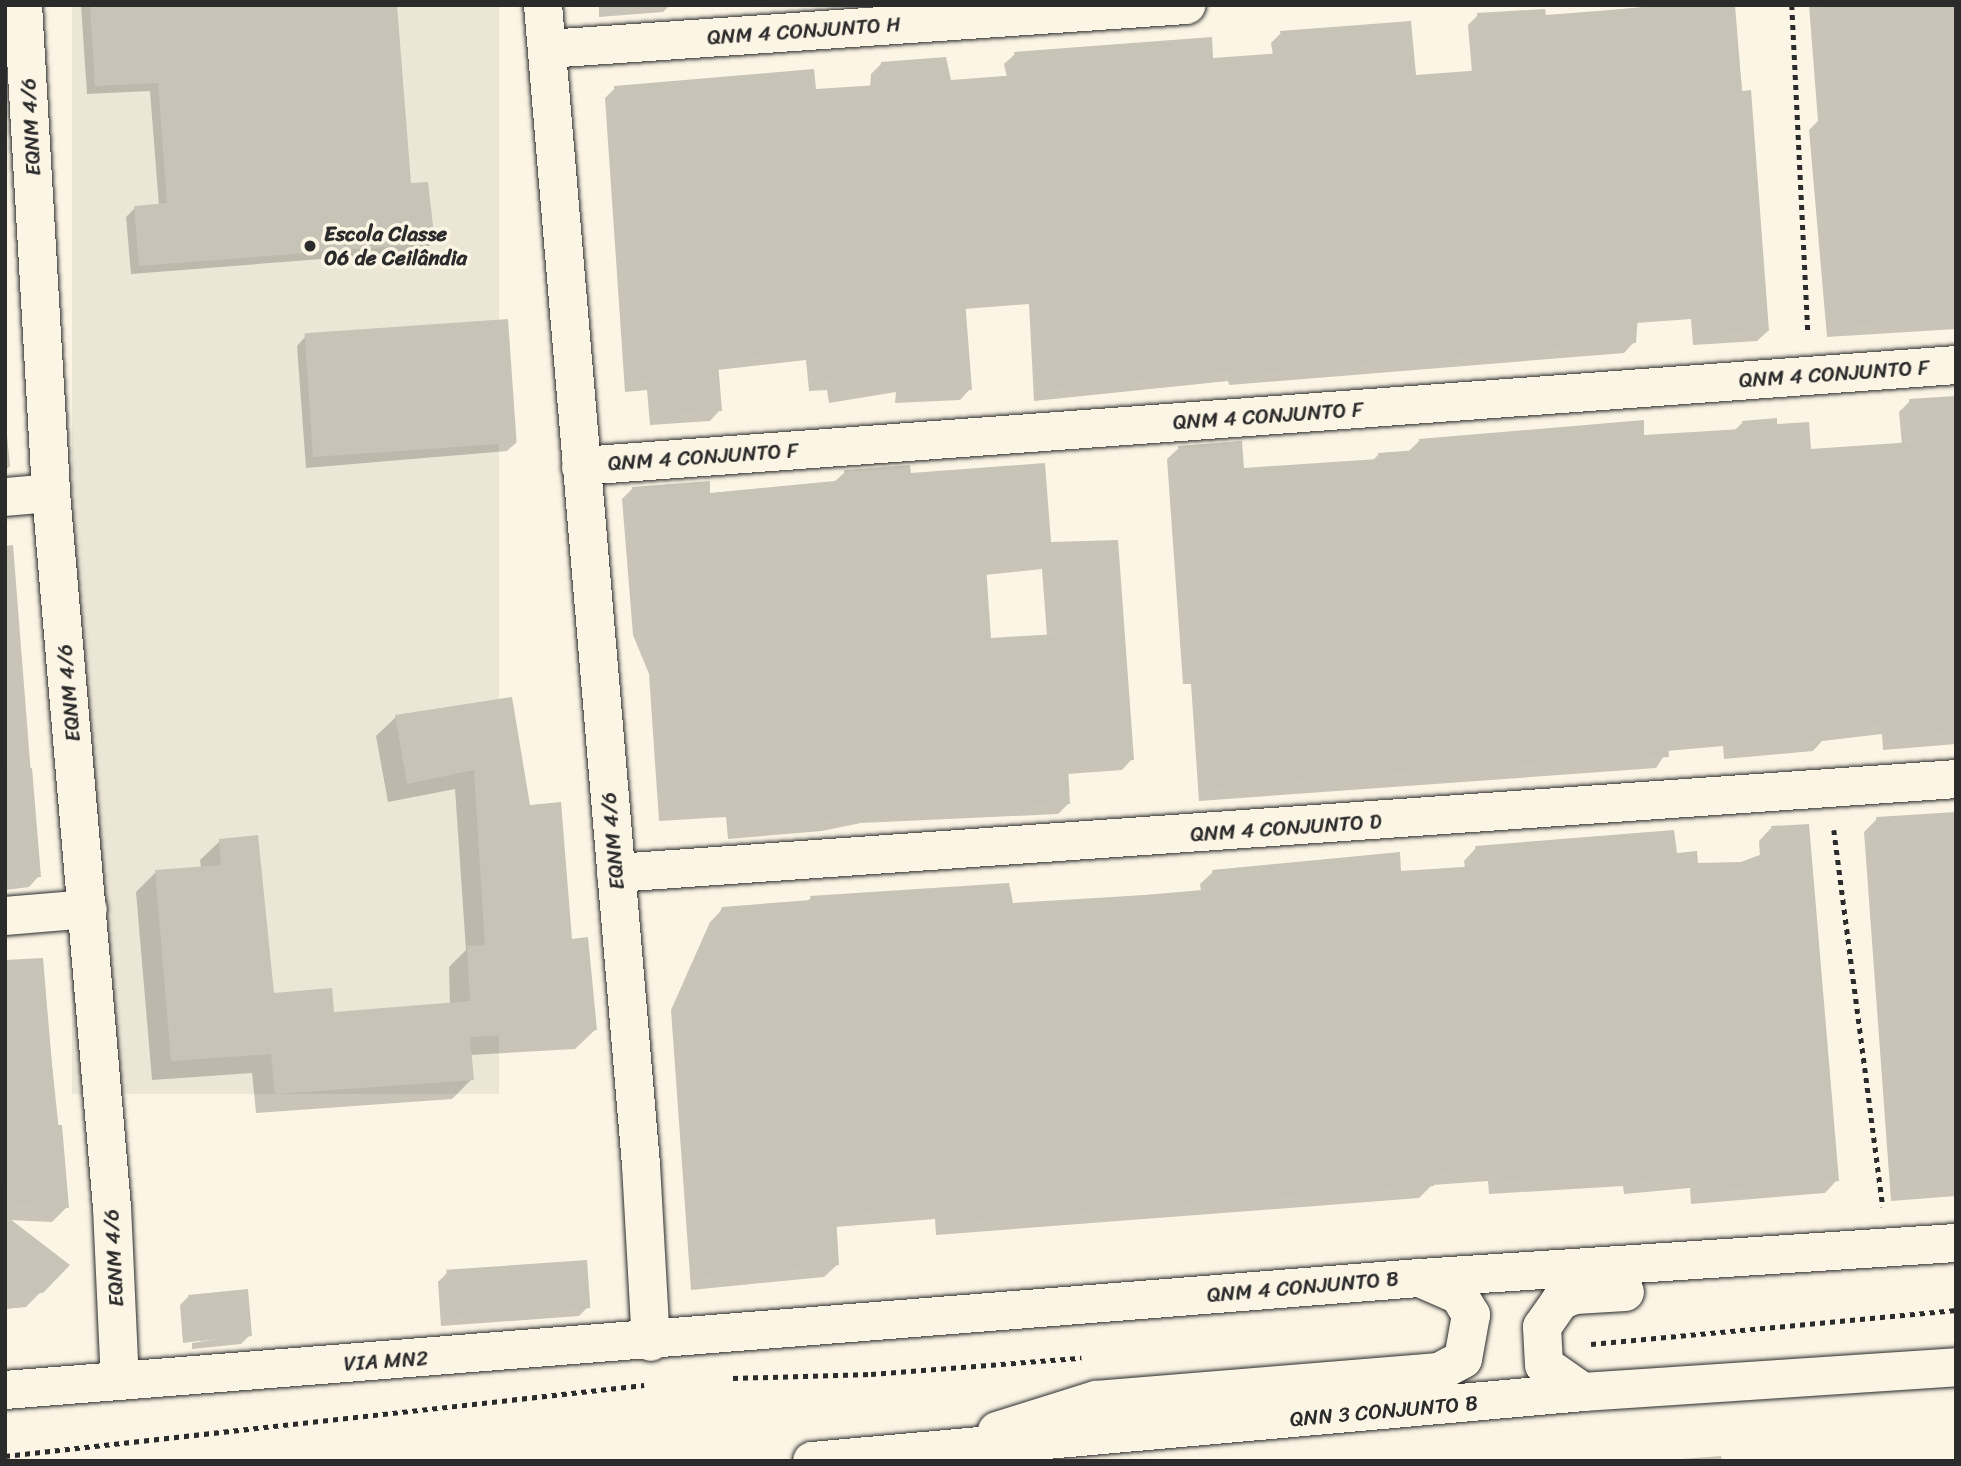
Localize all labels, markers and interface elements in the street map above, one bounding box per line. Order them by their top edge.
street label: QNM 4 CONJUNTO H [706,12,902,50]
street label: EQNM 4/6 [16,77,46,177]
place label: Escola Classe 06 de Ceilândia [324,221,467,271]
marker: Escola Classe 06 de Ceilândia [302,238,318,254]
street label: QNM 4 CONJUNTO F [1738,355,1930,393]
street label: QNM 4 CONJUNTO F [1172,397,1364,435]
street label: QNM 4 CONJUNTO F [607,438,799,476]
street label: EQNM 4/6 [52,643,86,743]
street label: EQNM 4/6 [596,791,630,891]
street label: QNM 4 CONJUNTO D [1189,809,1383,847]
street label: EQNM 4/6 [99,1208,129,1308]
street label: QNM 4 CONJUNTO B [1206,1266,1400,1308]
street label: VIA MN2 [343,1346,429,1376]
street label: QNN 3 CONJUNTO B [1289,1390,1479,1432]

